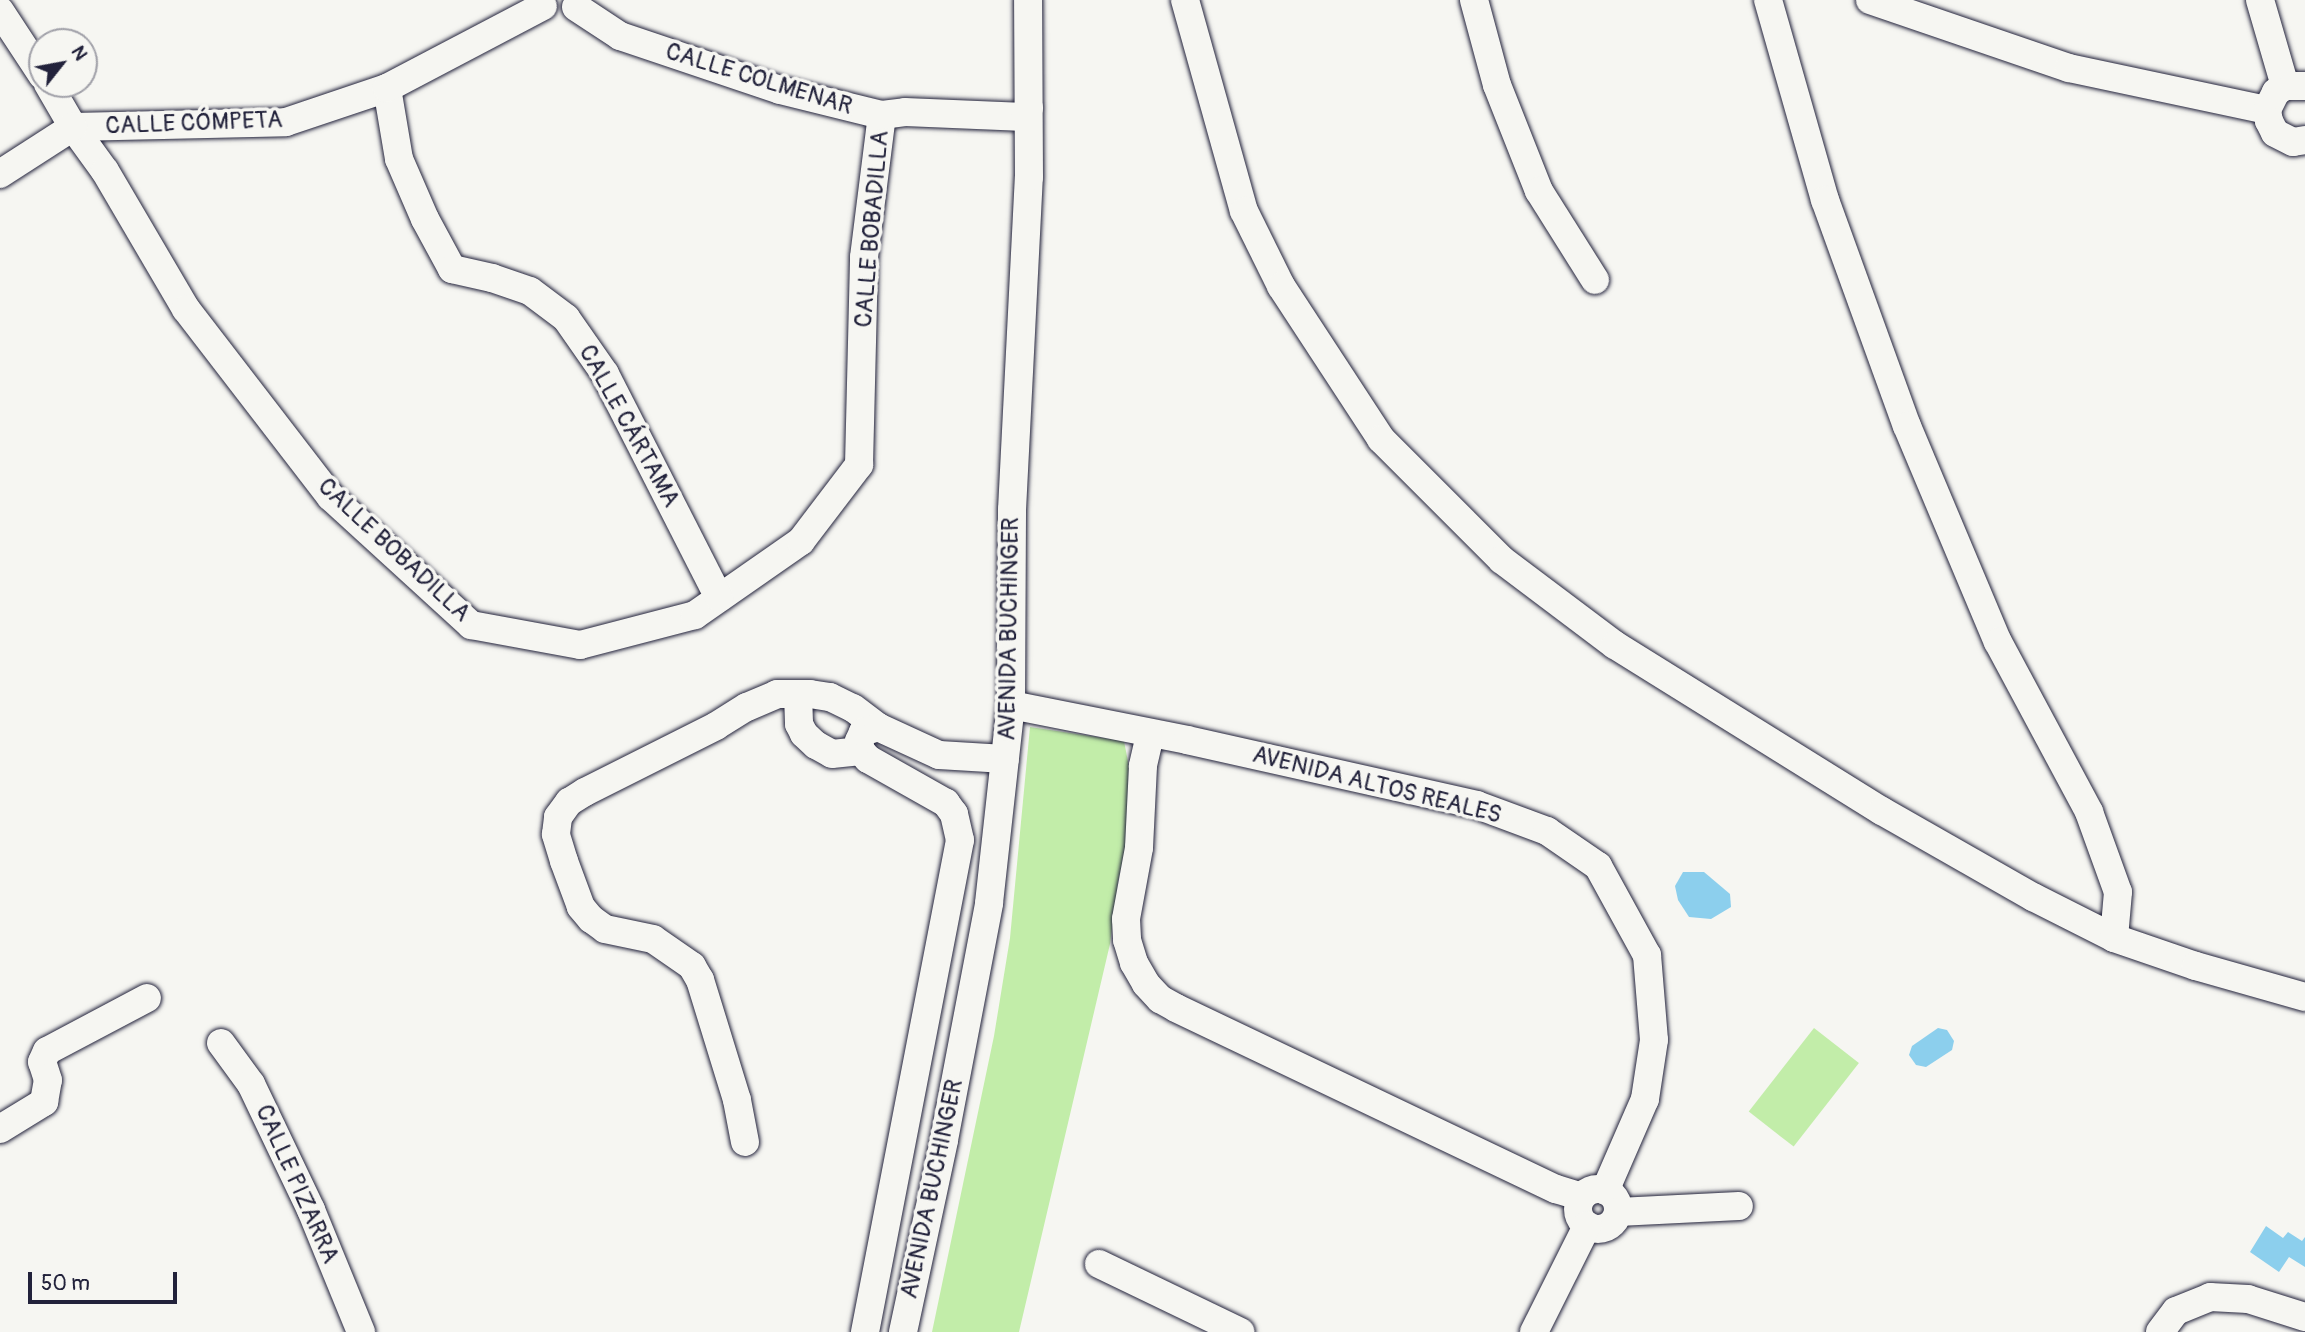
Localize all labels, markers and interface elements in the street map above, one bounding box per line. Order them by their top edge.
north arrow [28,28,98,98]
street label: CALLE COLMENAR [662,37,856,121]
text: N [66,42,93,65]
street label: CALLE CÓMPETA [105,106,283,140]
street label: CALLE BOBADILLA [849,129,895,329]
street label: CALLE CÁRTAMA [573,340,685,512]
street label: CALLE BOBADILLA [312,472,476,628]
street label: AVENIDA BUCHINGER [993,517,1025,741]
street label: AVENIDA ALTOS REALES [1250,740,1504,830]
street label: AVENIDA BUCHINGER [895,1077,969,1301]
street label: CALLE PIZARRA [249,1100,345,1268]
scale bar [32,1258,180,1302]
text: 50 m [41,1270,90,1297]

